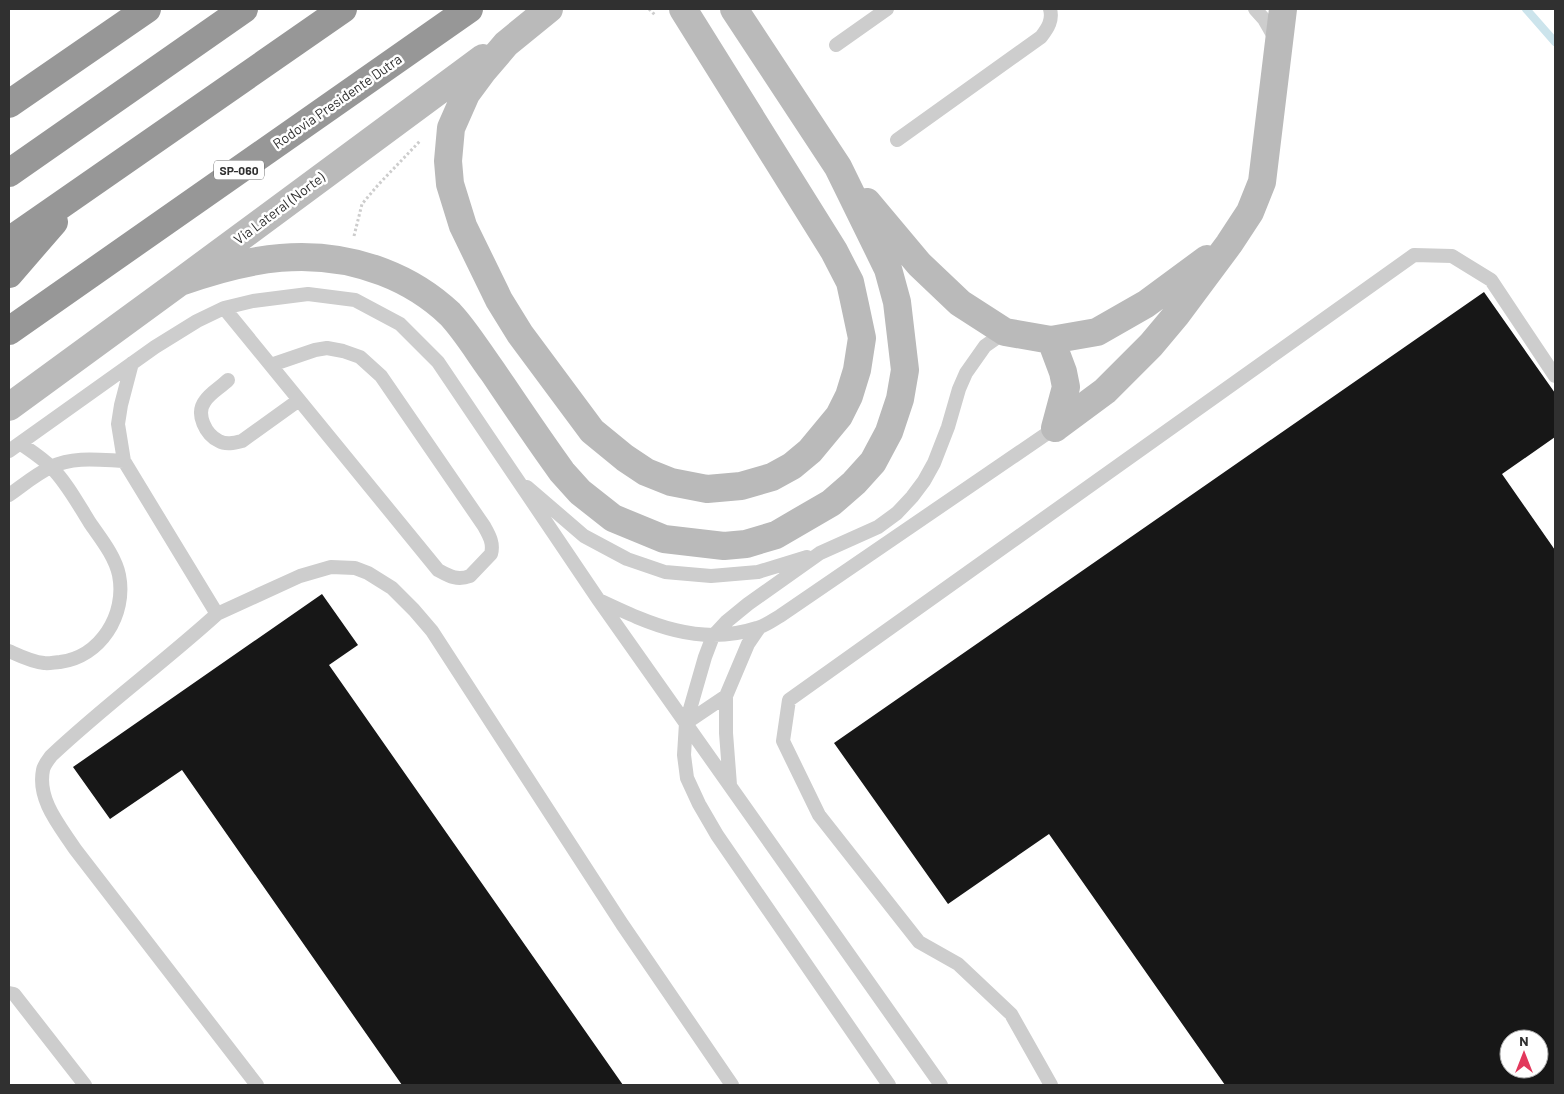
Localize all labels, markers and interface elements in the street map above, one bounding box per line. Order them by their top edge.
street label: Rodovia Presidente Dutra [269,50,405,152]
road number: SP-060 [214,160,264,180]
street label: Via Lateral (Norte) [230,168,328,248]
north arrow [1499,1029,1549,1079]
text: N [1519,1032,1529,1049]

